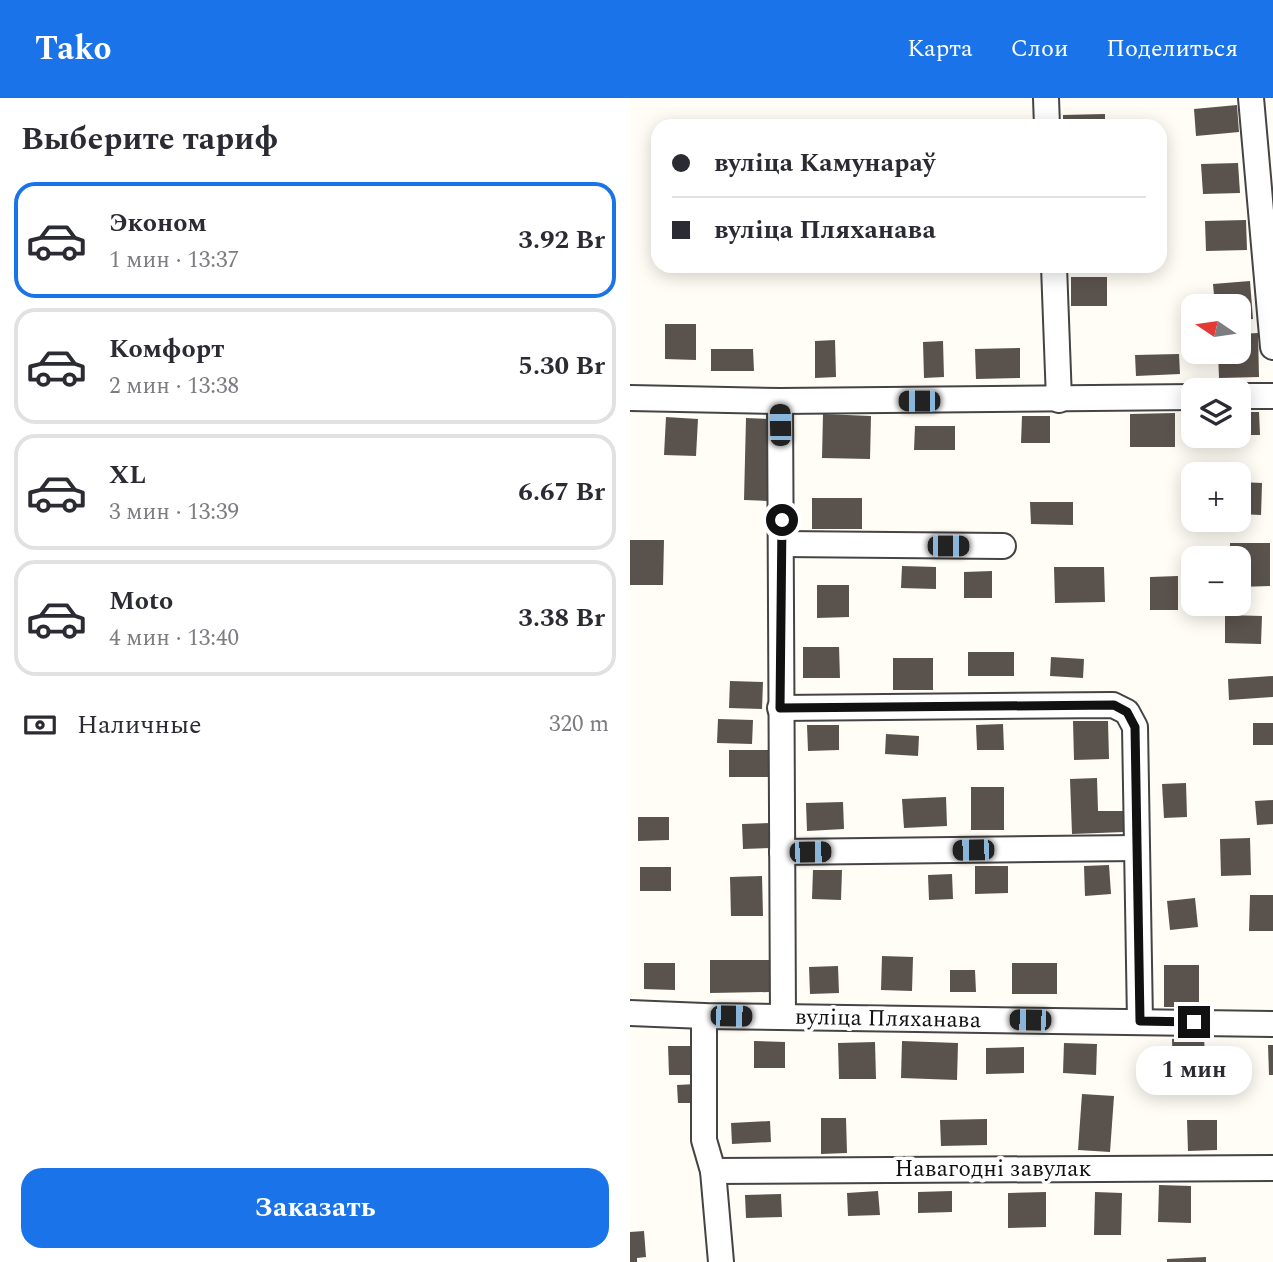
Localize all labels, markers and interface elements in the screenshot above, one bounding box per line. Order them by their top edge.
text: Tako [35,24,111,74]
text: Карта [907,31,973,67]
text: Слои [1011,31,1068,67]
text: Поделиться [1106,31,1238,67]
text: Выберите тариф [21,115,278,164]
text: вуліца Камунараў [714,143,935,183]
text: Эконом [109,203,207,243]
icon: car [25,209,88,272]
text: вуліца Пляханава [714,210,936,250]
text: 3.92 Br [518,220,605,260]
text: 1 мин · 13:37 [109,243,239,278]
north arrow [1181,294,1251,364]
map controls [1181,294,1251,616]
text: Комфорт [109,329,224,369]
icon: car [25,335,88,398]
text: 5.30 Br [518,346,605,386]
text: 2 мин · 13:38 [109,369,239,404]
button: layers [1181,378,1251,448]
car [899,391,941,412]
car [770,404,791,446]
text: XL [109,455,146,495]
icon: car [25,461,88,524]
button: + [1181,462,1251,532]
text: 6.67 Br [518,472,605,512]
text: 3 мин · 13:39 [109,495,239,530]
route start [766,504,798,536]
car [928,536,970,557]
button: − [1181,546,1251,616]
text: Moto [109,581,173,621]
icon: car [25,587,88,650]
text: 3.38 Br [518,598,605,638]
text: 4 мин · 13:40 [109,621,239,656]
text: Наличные [77,705,202,745]
icon: cash [21,706,59,744]
text: 320 m [549,707,609,742]
car [952,839,995,861]
car [789,841,832,863]
street label: вуліца Пляханава [795,1000,981,1038]
car [710,1005,753,1027]
route end [1178,1006,1210,1038]
car [1009,1009,1052,1031]
callout: 1 мин [1136,1046,1252,1096]
text: 1 мин [1162,1053,1226,1088]
street label: Навагодні завулак [895,1152,1091,1187]
button: Заказать [21,1168,609,1248]

